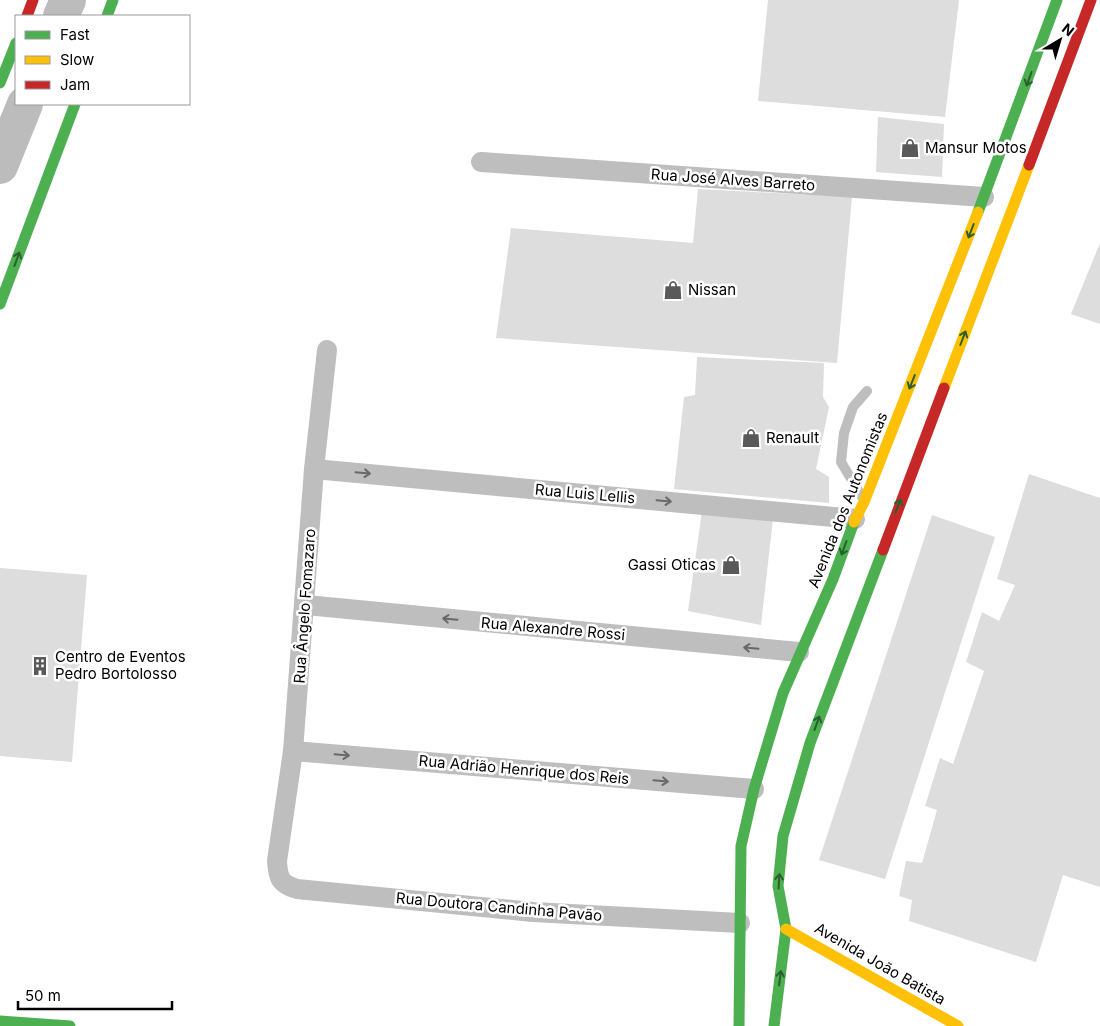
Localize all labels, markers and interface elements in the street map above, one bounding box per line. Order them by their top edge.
legend [15,15,190,105]
north arrow [1035,15,1085,65]
text: N [1059,19,1078,39]
text: Fast [60,25,90,44]
text: Slow [60,50,94,69]
one-way arrow [1024,70,1033,86]
text: Jam [60,75,90,94]
shop icon: Mansur Motos [899,137,921,159]
place label: Mansur Motos [925,138,1027,157]
street label: Rua José Alves Barreto [650,164,816,195]
one-way arrow [966,223,975,238]
one-way arrow [13,251,22,267]
shop icon: Nissan [662,279,684,301]
place label: Nissan [688,280,736,299]
one-way arrow [959,331,968,346]
one-way arrow [907,374,916,389]
street label: Avenida dos Autonomistas [804,409,892,590]
shop icon: Renault [740,427,762,449]
place label: Renault [766,428,819,447]
one-way arrow [355,468,371,478]
street label: Rua Luis Lellis [534,480,636,507]
one-way arrow [656,496,672,506]
one-way arrow [894,499,904,514]
street label: Rua Ângelo Fomazaro [290,528,319,684]
one-way arrow [839,540,848,556]
shop icon: Gassi Oticas [720,554,742,576]
place label: Gassi Oticas [628,555,716,574]
street label: Rua Alexandre Rossi [480,613,626,644]
one-way arrow [442,614,458,624]
one-way arrow [743,643,759,653]
place label: Centro de Eventos Pedro Bortolosso [55,647,186,683]
building icon: Centro de Eventos Pedro Bortolosso [29,655,51,677]
one-way arrow [813,716,822,732]
one-way arrow [334,750,350,759]
street label: Rua Adrião Henrique dos Reis [418,751,630,788]
one-way arrow [653,776,669,786]
one-way arrow [774,873,783,889]
street label: Rua Doutora Candinha Pavão [395,888,603,925]
street label: Avenida João Batista [811,918,949,1009]
one-way arrow [775,970,785,986]
scale bar [18,978,171,1010]
text: 50 m [25,986,61,1005]

